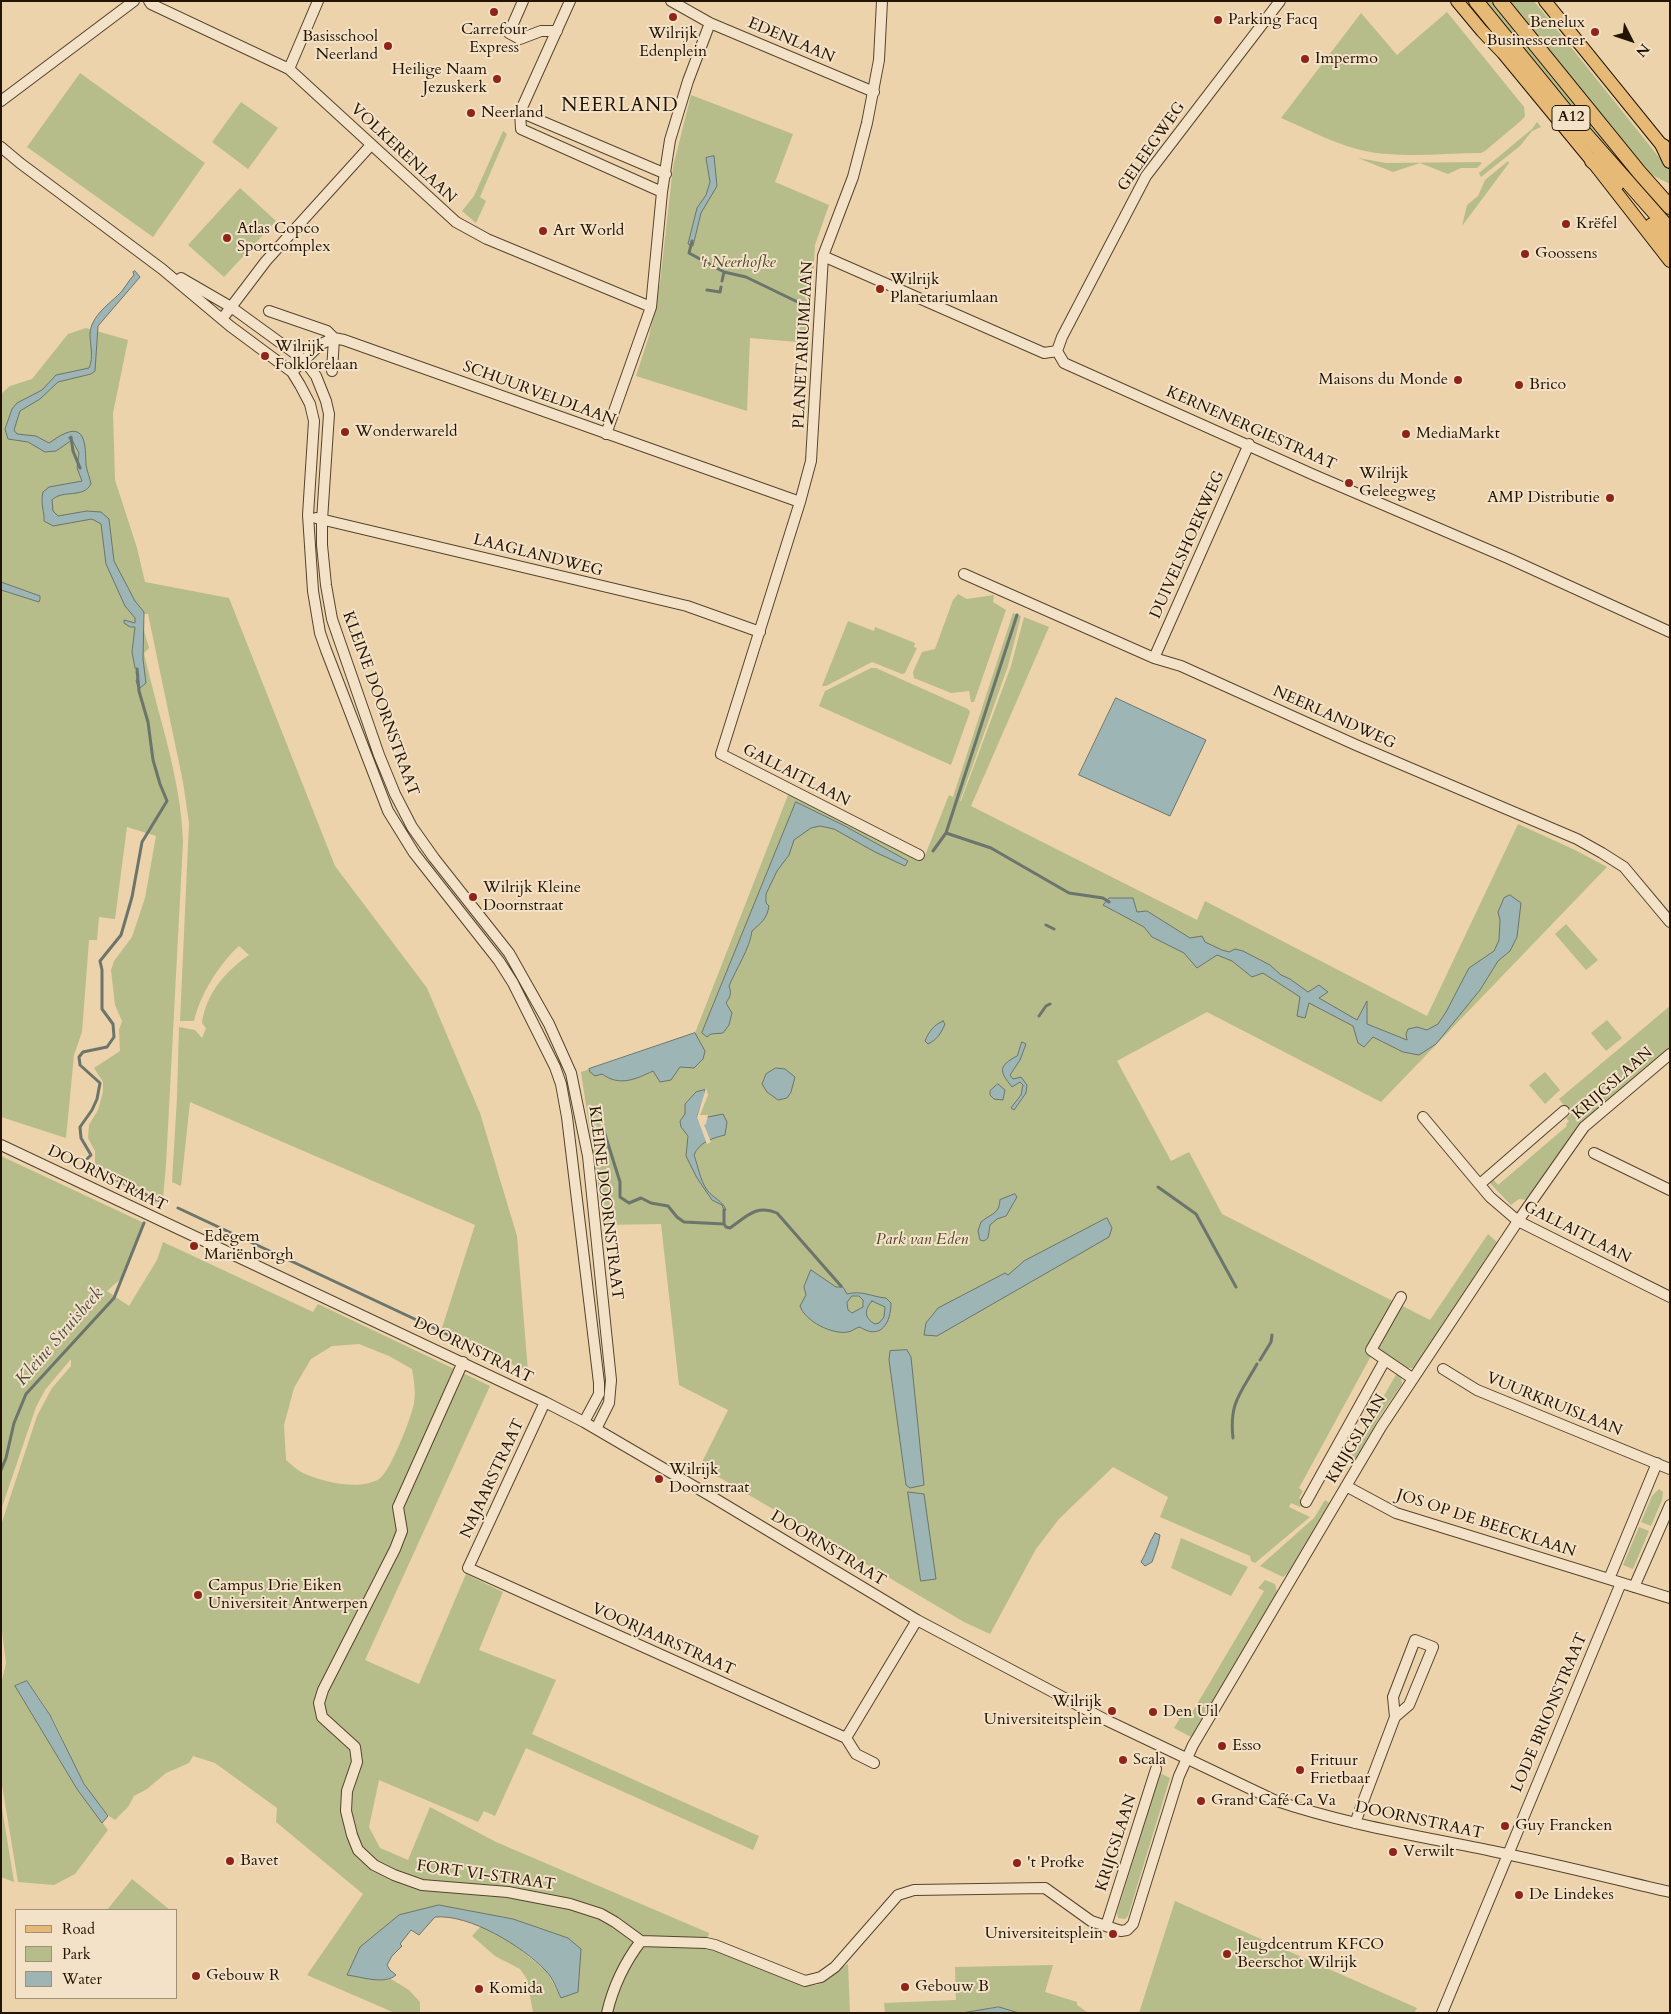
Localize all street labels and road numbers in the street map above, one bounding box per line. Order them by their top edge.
street label: EDENLAAN [745,14,837,68]
street label: GELEEGWEG [1114,99,1190,195]
street label: VOLKERENLAAN [346,100,460,208]
road number: A12 [1552,106,1590,130]
street label: PLANETARIUMLAAN [790,261,818,429]
street label: SCHUURVELDLAAN [460,357,618,431]
street label: KERNENERGIESTRAAT [1163,383,1339,475]
street label: DUIVELSHOEKWEG [1147,468,1229,622]
street label: LAAGLANDWEG [471,531,605,581]
street label: KLEINE DOORNSTRAAT [338,609,422,799]
street label: NEERLANDWEG [1270,682,1398,754]
street label: GALLAITLAAN [739,741,853,811]
street label: KRIJGSLAAN [1569,1044,1657,1124]
street label: KLEINE DOORNSTRAAT [584,1105,626,1301]
street label: DOORNSTRAAT [44,1142,170,1216]
street label: GALLAITLAAN [1520,1198,1634,1268]
street label: DOORNSTRAAT [410,1314,536,1388]
street label: VUURKRUISLAAN [1483,1369,1625,1441]
street label: KRIJGSLAAN [1323,1391,1391,1487]
street label: NAJAARSTRAAT [457,1416,529,1542]
street label: JOS OP DE BEECKLAAN [1394,1486,1578,1562]
street label: DOORNSTRAAT [767,1507,889,1591]
street label: VOORJAARSTRAAT [588,1600,738,1680]
street label: LODE BRIONSTRAAT [1508,1631,1592,1795]
street label: KRIJGSLAAN [1092,1792,1142,1894]
street label: DOORNSTRAAT [1353,1798,1485,1844]
street label: FORT VI-STRAAT [415,1857,557,1895]

